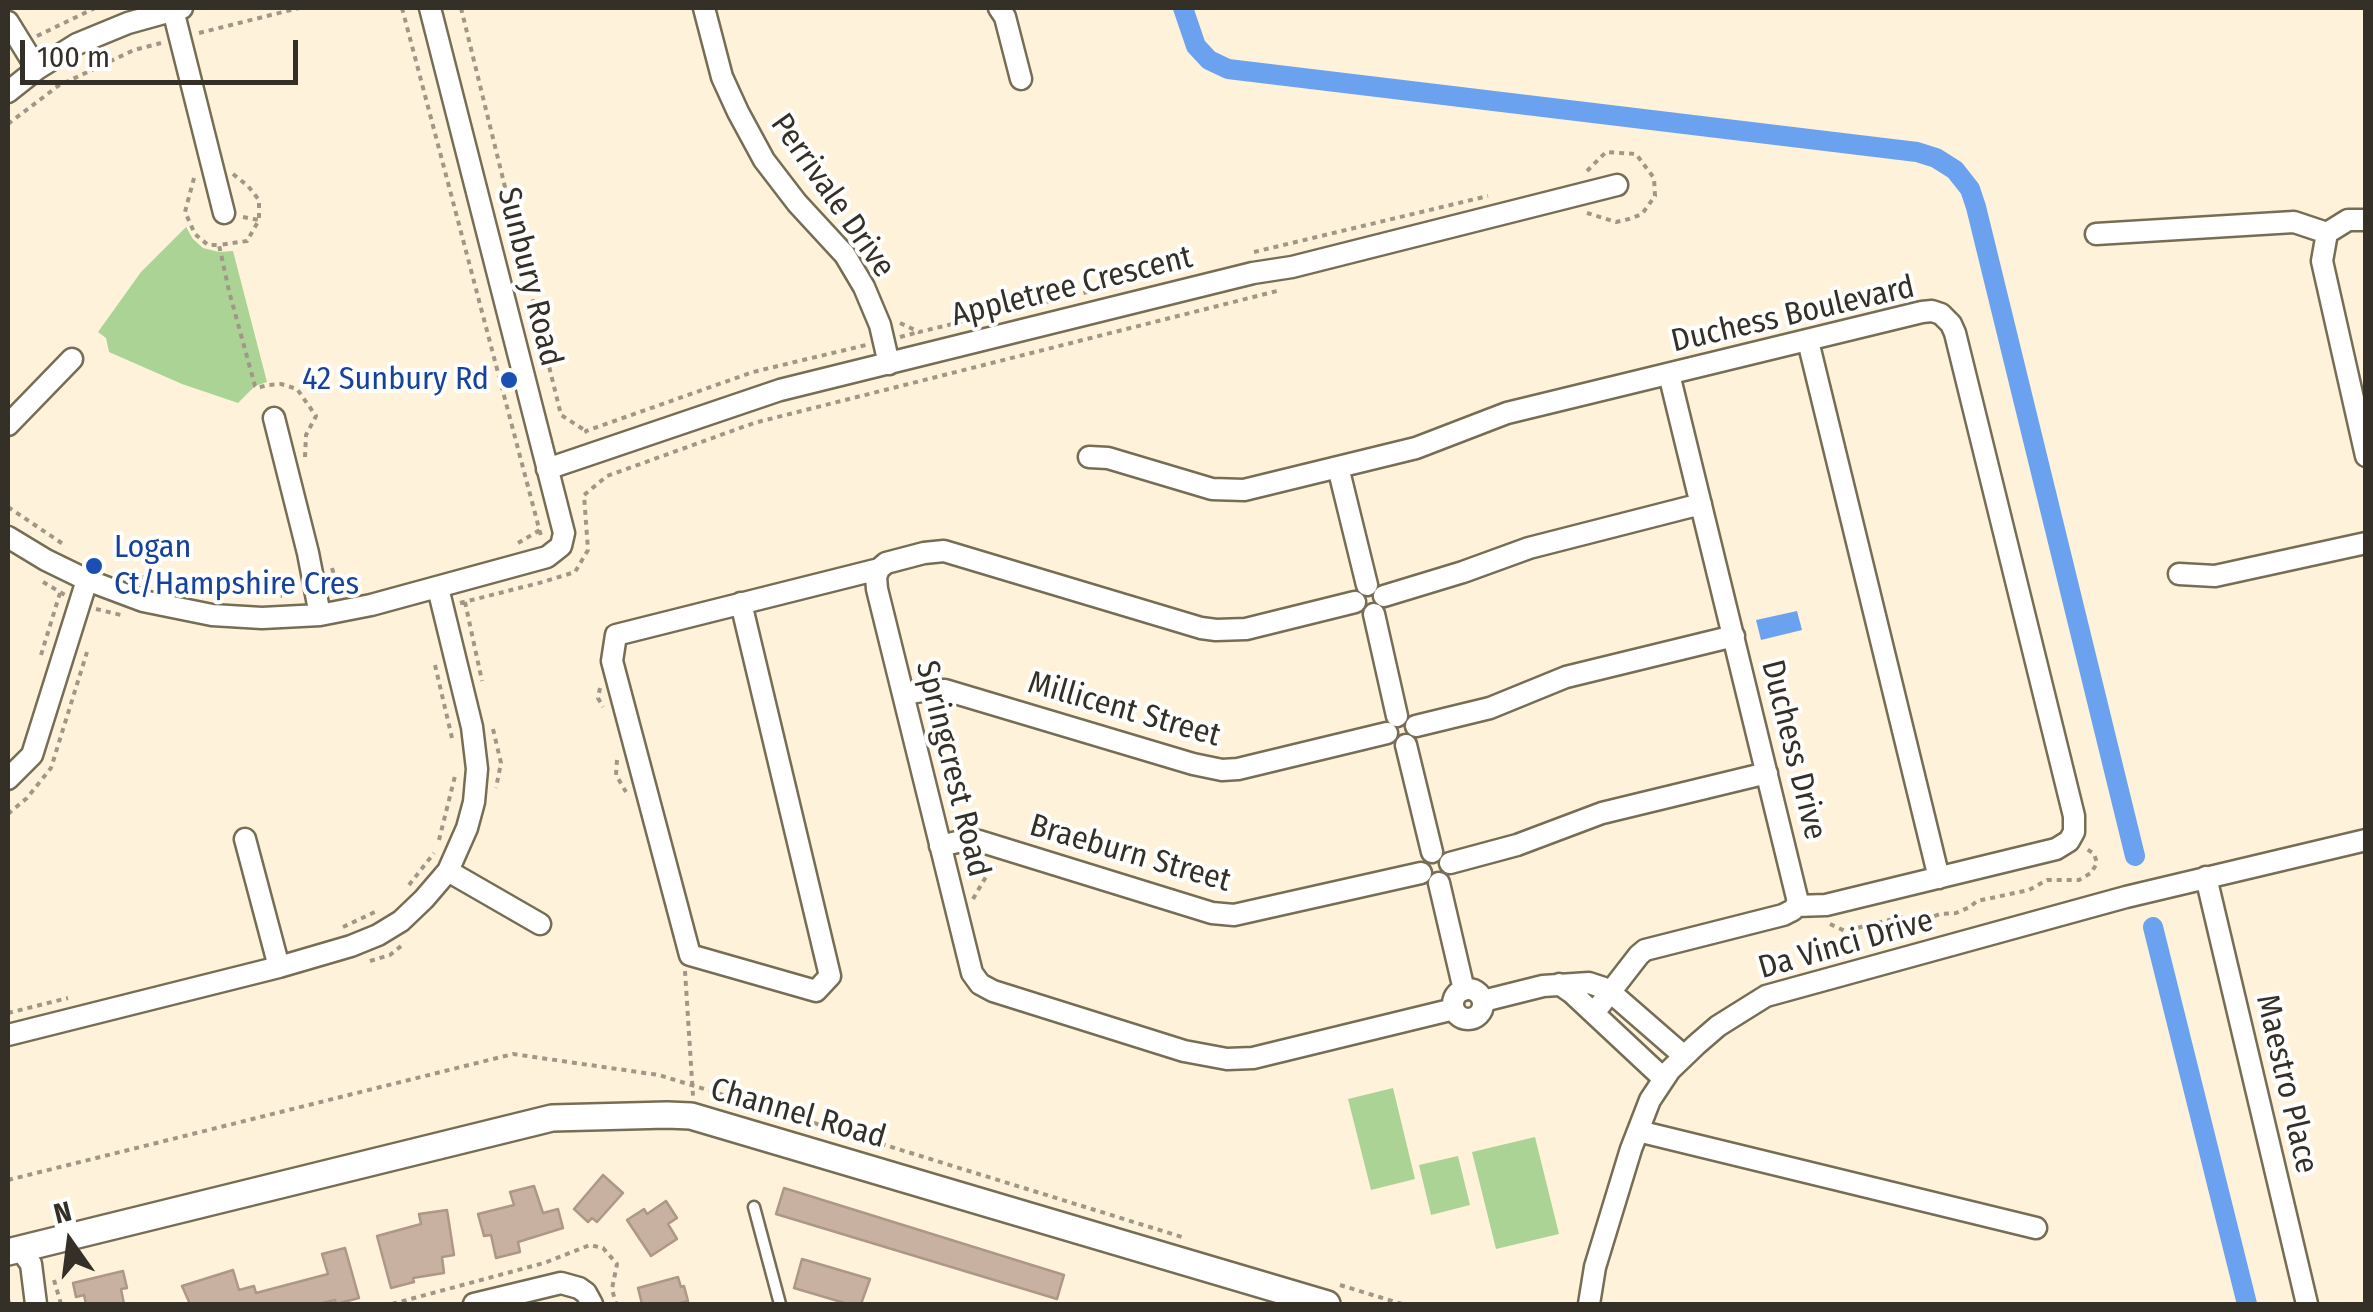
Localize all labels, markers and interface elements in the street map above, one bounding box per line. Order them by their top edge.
scale bar [25,20,302,82]
text: 100 m [37,39,110,75]
street label: Perrivale Drive [762,107,902,285]
street label: Sunbury Road [488,184,570,370]
street label: Appletree Crescent [948,239,1196,335]
street label: Duchess Boulevard [1668,268,1918,362]
place label: 42 Sunbury Rd [302,361,489,399]
marker: 42 Sunbury Rd [498,369,520,391]
place label: Logan Ct/Hampshire Cres [114,529,359,604]
marker: Logan Ct/Hampshire Cres [83,555,105,577]
street label: Duchess Drive [1752,656,1834,844]
street label: Springcrest Road [907,657,997,881]
street label: Millicent Street [1023,664,1225,756]
street label: Braeburn Street [1025,807,1235,901]
street label: Da Vinci Drive [1754,902,1938,988]
street label: Maestro Place [2247,991,2325,1177]
street label: Channel Road [706,1071,890,1157]
north arrow [20,1192,120,1292]
text: N [50,1194,75,1230]

